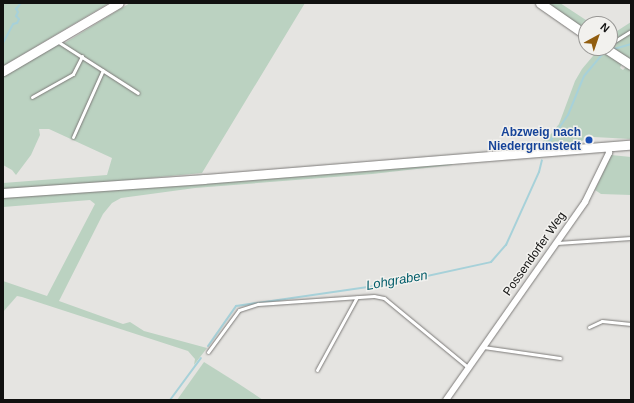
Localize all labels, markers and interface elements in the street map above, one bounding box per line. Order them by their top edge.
north arrow [578,16,618,56]
text: N [598,20,612,35]
place label: Abzweig nach Niedergrunstedt [488,126,581,154]
marker: Abzweig nach Niedergrunstedt [584,135,594,145]
street label: Possendorfer Weg [501,209,569,299]
water label: Lohgraben [365,268,429,294]

